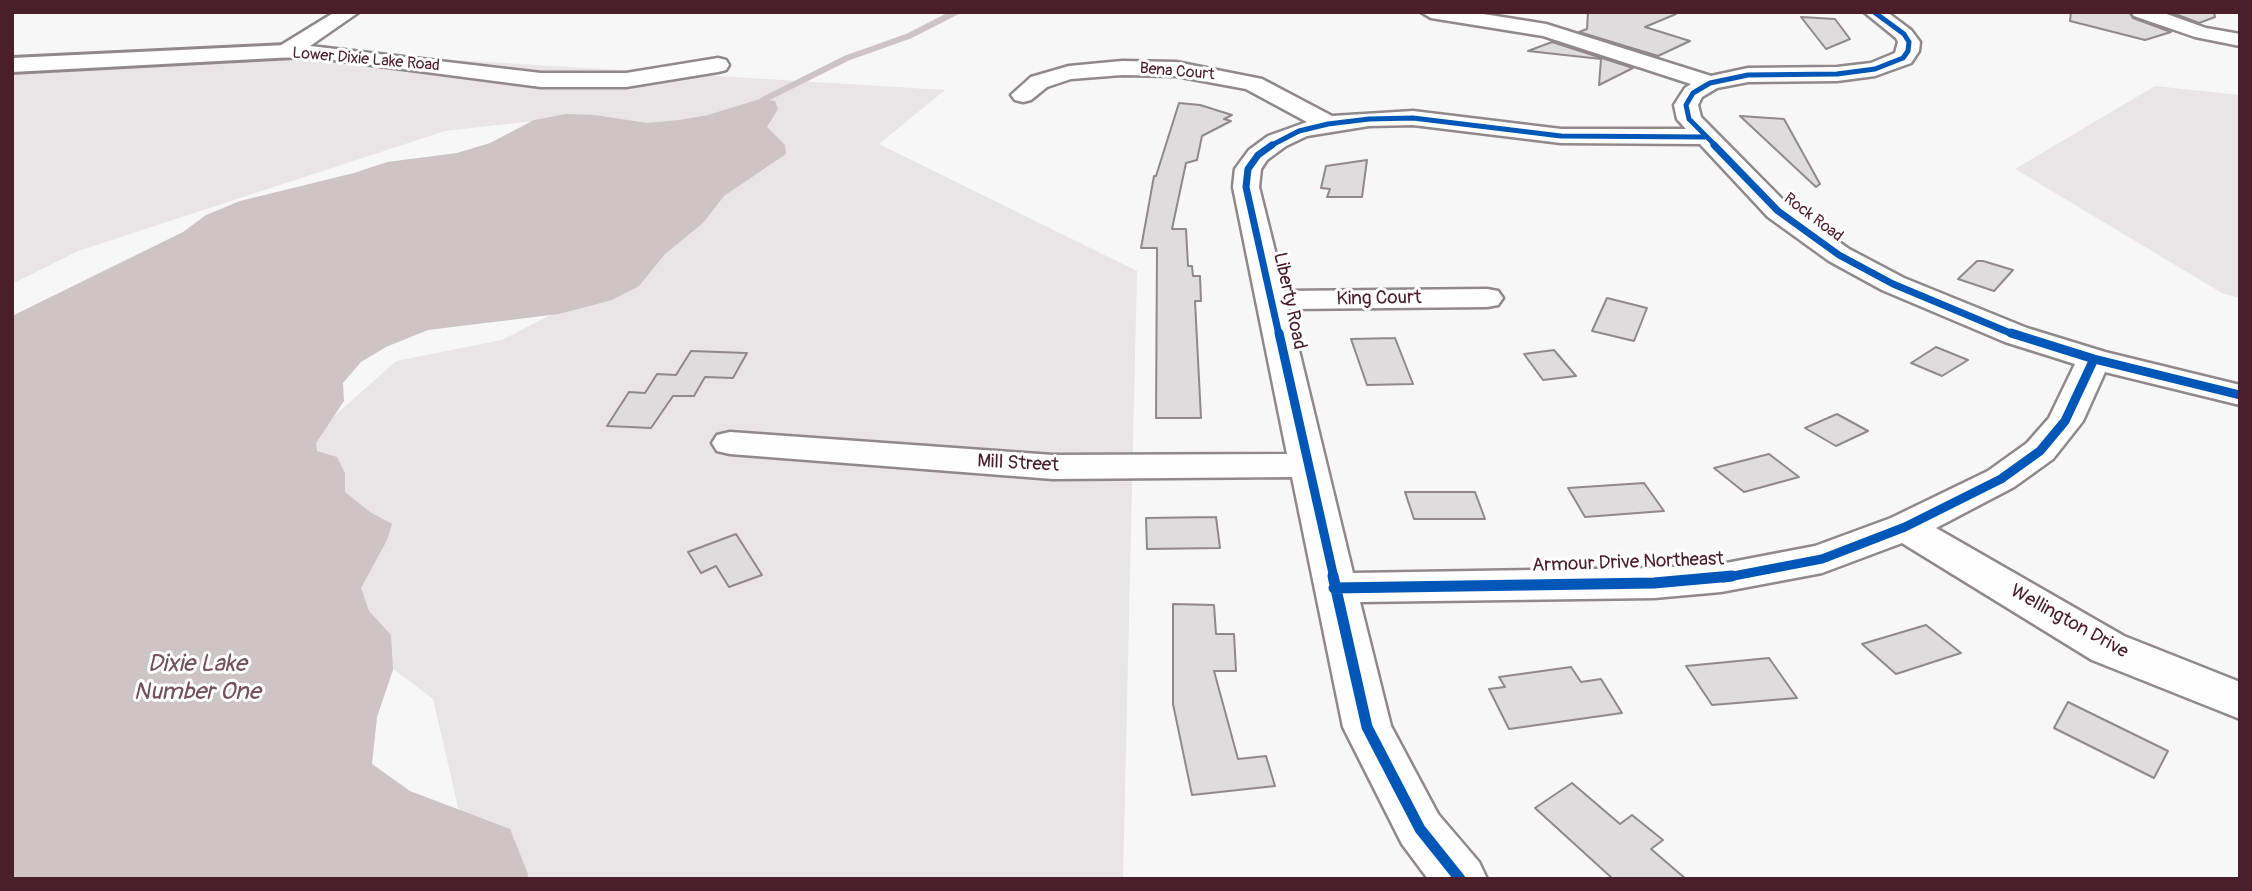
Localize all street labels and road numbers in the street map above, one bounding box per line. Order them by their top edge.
street label: Lower Dixie Lake Road [291,44,441,76]
street label: Bena Court [1139,59,1215,85]
street label: Rock Road [1780,189,1846,247]
street label: Liberty Road [1268,250,1310,352]
street label: King Court [1336,287,1422,311]
street label: Mill Street [977,450,1059,478]
street label: Armour Drive Northeast [1532,548,1724,578]
street label: Wellington Drive [2006,580,2132,664]

